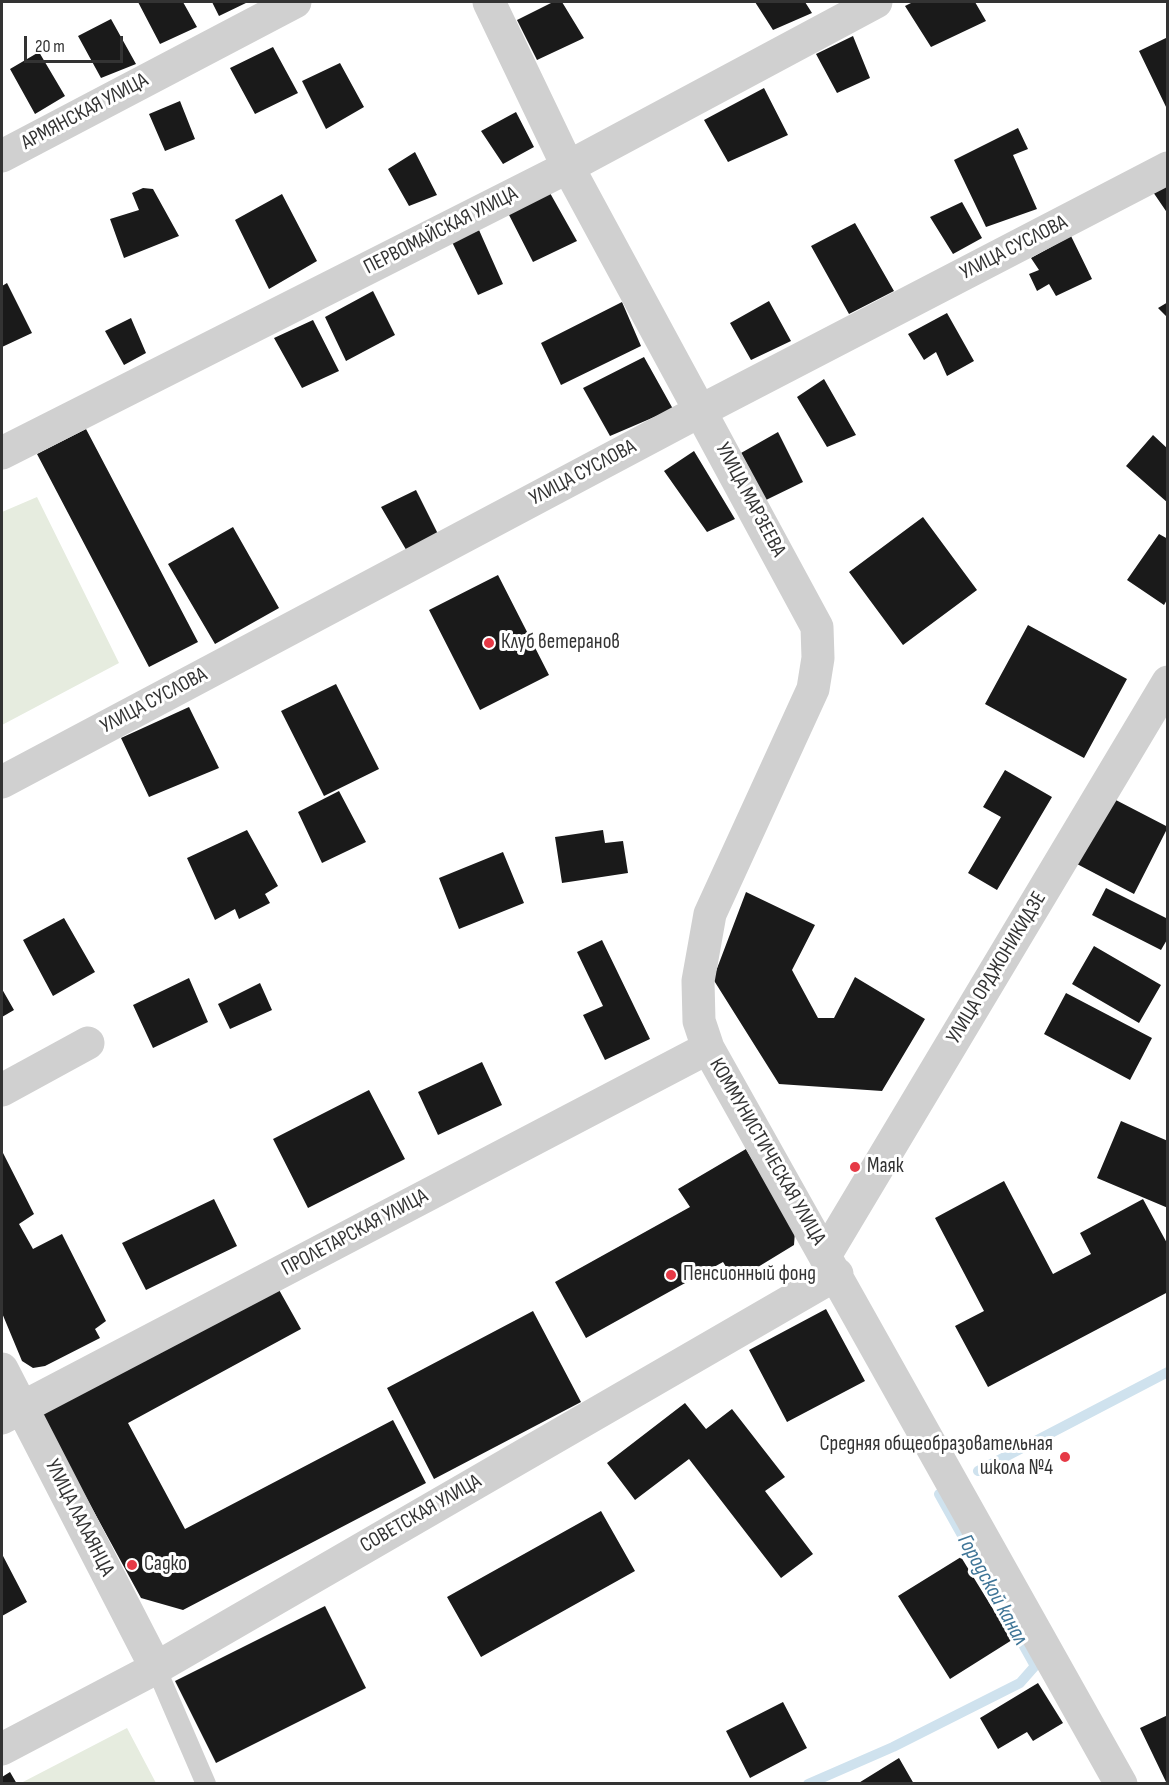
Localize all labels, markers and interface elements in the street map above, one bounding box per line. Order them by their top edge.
scale bar [27,24,126,62]
text: 20 m [35,36,65,57]
street label: АРМЯНСКАЯ УЛИЦА [17,68,153,156]
street label: ПЕРВОМАЙСКАЯ УЛИЦА [360,181,522,281]
street label: УЛИЦА СУСЛОВА [956,210,1072,286]
street label: УЛИЦА СУСЛОВА [525,434,641,512]
street label: УЛИЦА МАРЗЕЕВА [709,439,791,561]
place label: Клуб ветеранов [501,630,620,656]
marker: Клуб ветеранов [482,636,496,650]
street label: УЛИЦА СУСЛОВА [96,662,212,740]
street label: УЛИЦА ОРДЖОНИКИДЗЕ [942,887,1052,1049]
street label: КОММУНИСТИЧЕСКАЯ УЛИЦА [703,1054,831,1250]
place label: Маяк [867,1154,904,1180]
marker: Маяк [848,1160,862,1174]
street label: ПРОЛЕТАРСКАЯ УЛИЦА [278,1184,432,1282]
place label: Пенсионный фонд [683,1262,816,1288]
marker: Пенсионный фонд [664,1268,678,1282]
place label: Средняя общеобразовательная школа №4 [819,1432,1053,1482]
marker: Средняя общеобразовательная школа №4 [1058,1450,1072,1464]
street label: УЛИЦА ЛАЛАЯНЦА [39,1455,119,1581]
street label: СОВЕТСКАЯ УЛИЦА [356,1469,486,1559]
water label: Городской канал [951,1530,1033,1650]
place label: Садко [144,1552,187,1578]
marker: Садко [125,1558,139,1572]

